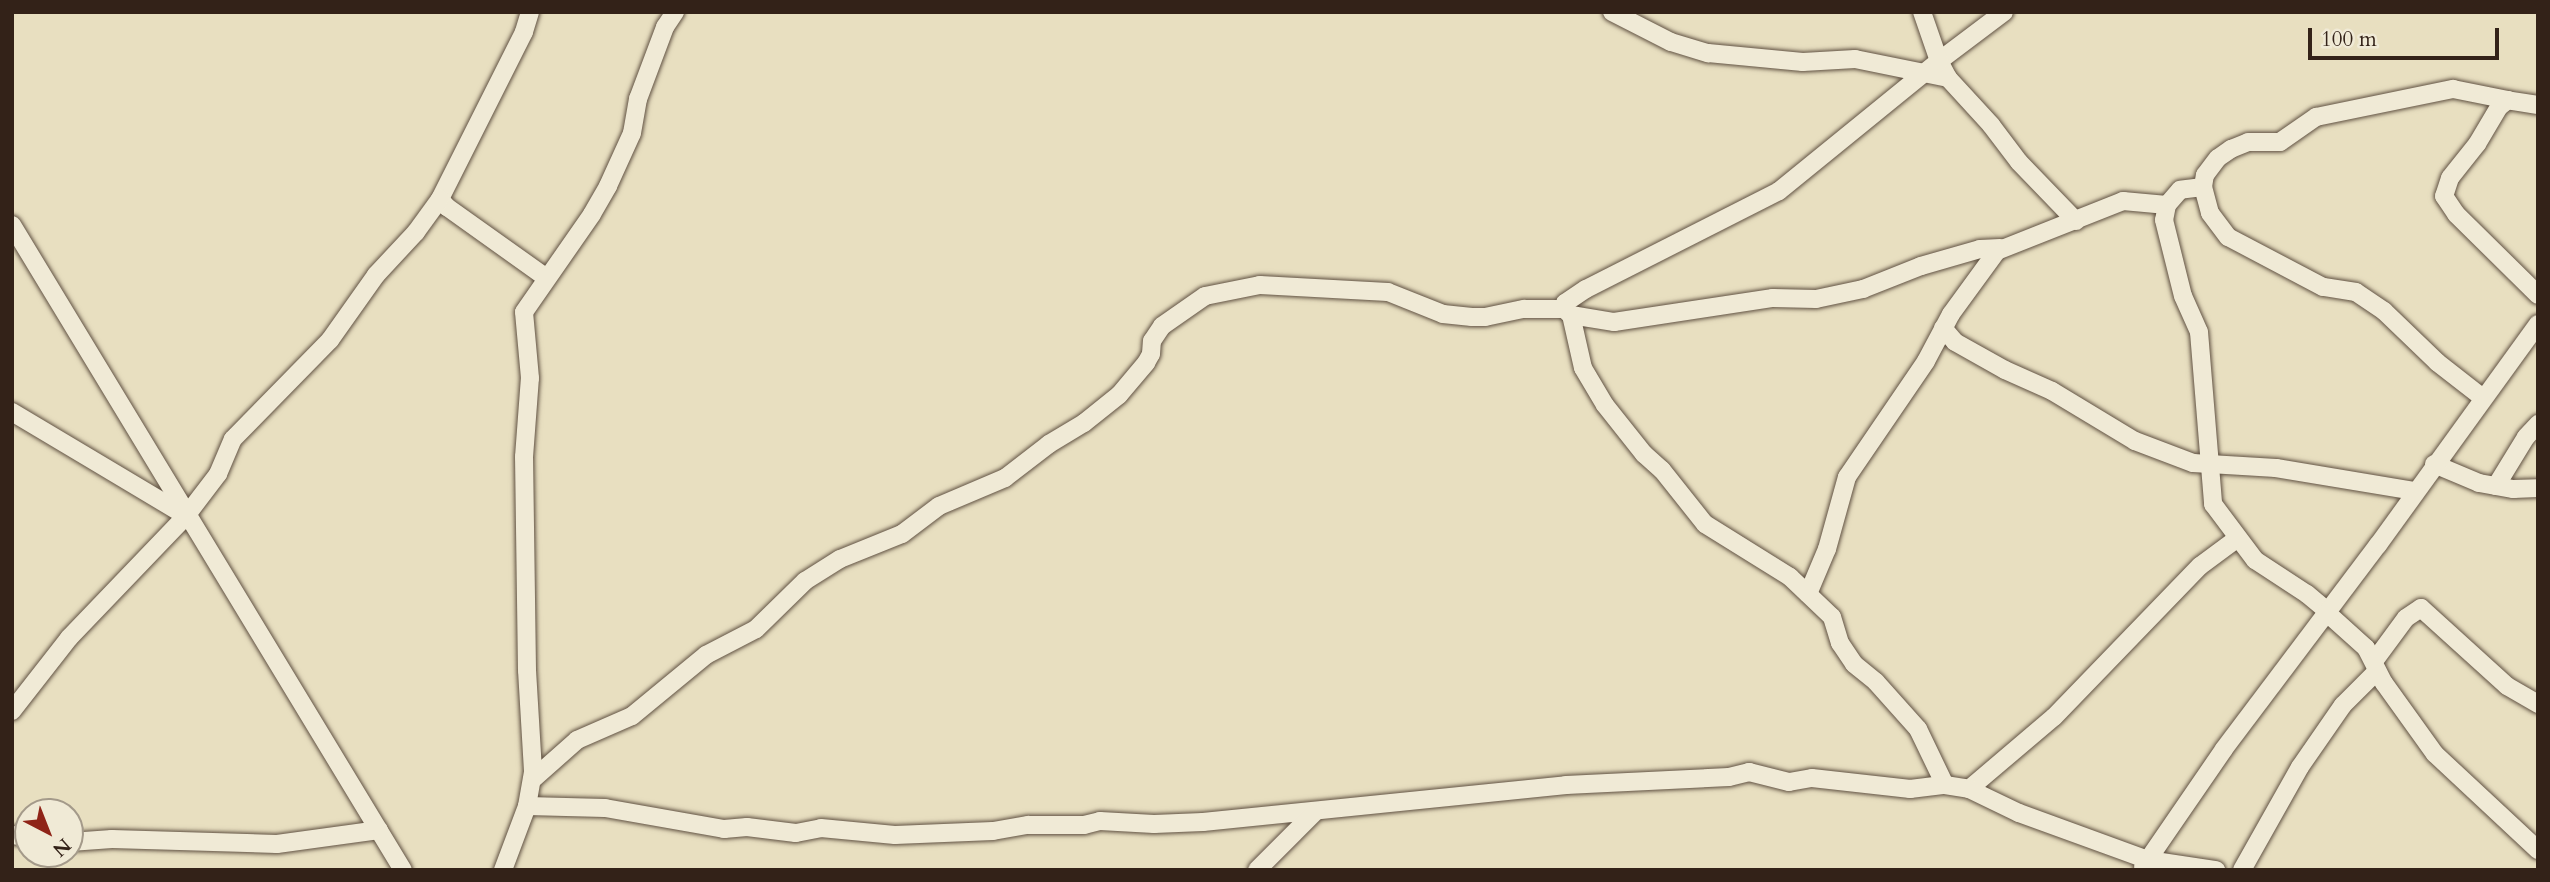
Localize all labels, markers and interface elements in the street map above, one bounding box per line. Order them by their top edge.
scale bar [2312,14,2503,58]
text: 100 m [2321,25,2377,54]
north arrow [14,798,84,868]
text: N [47,832,77,862]

